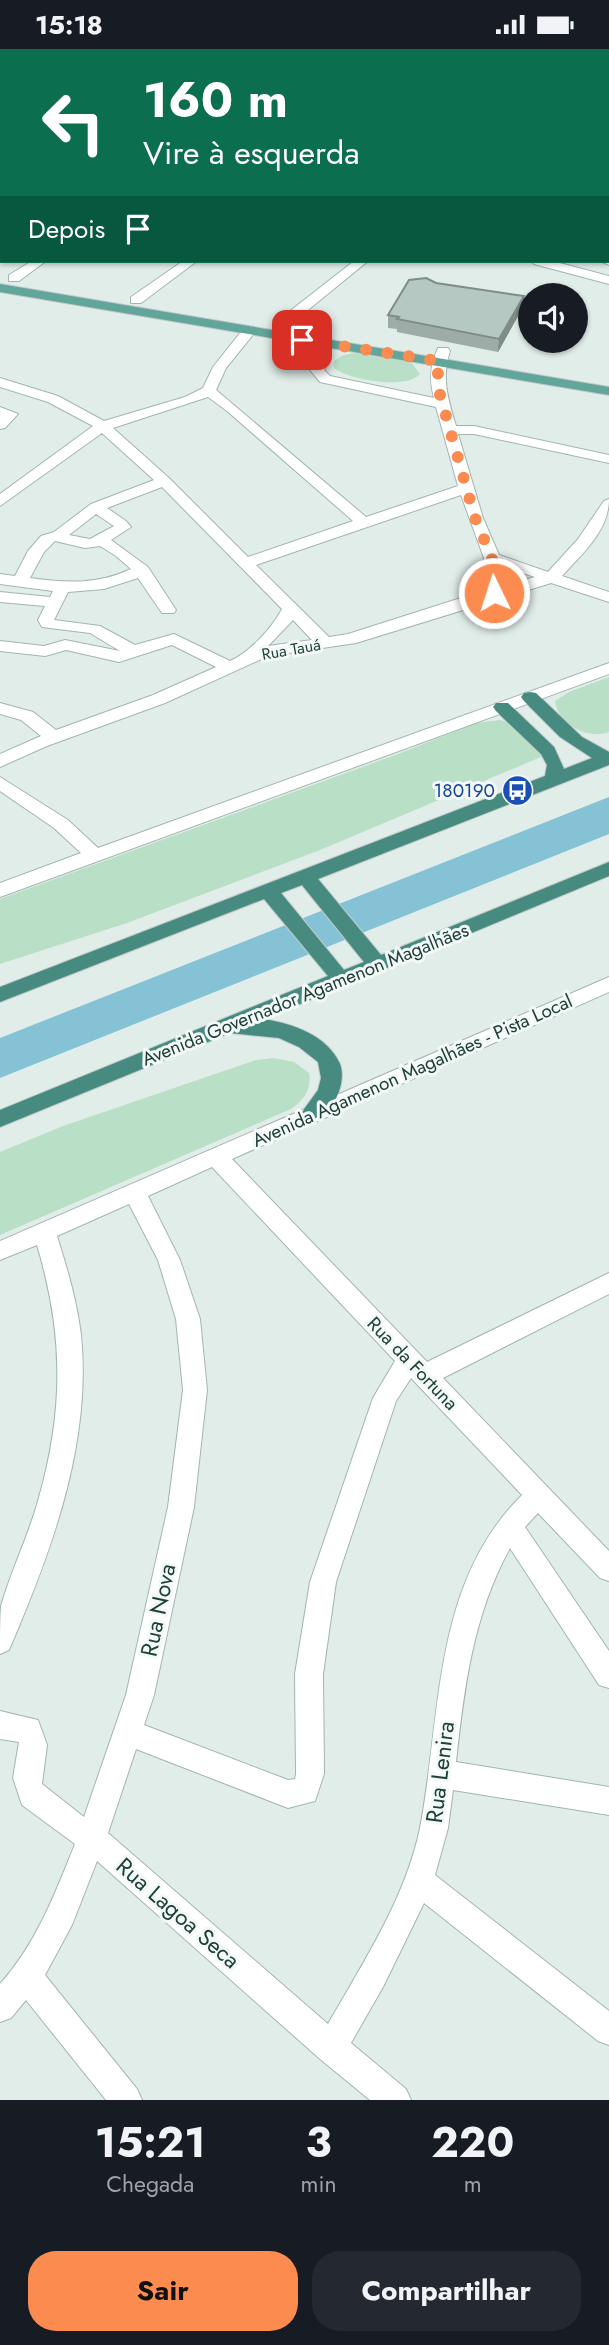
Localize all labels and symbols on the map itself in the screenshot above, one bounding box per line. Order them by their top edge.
pin [272,310,332,370]
position arrow [457,556,531,630]
street label: Rua Tauá [260,633,322,666]
bus stop icon: 180190 [501,773,535,807]
place label: 180190 [434,777,495,804]
street label: Avenida Governador Agamenon Magalhães [138,916,473,1073]
street label: Avenida Agamenon Magalhães - Pista Local [248,987,577,1154]
street label: Rua da Fortuna [361,1311,464,1416]
street label: Rua Nova [132,1560,184,1660]
street label: Rua Lenira [417,1719,463,1825]
street label: Rua Lagoa Seca [109,1849,247,1977]

